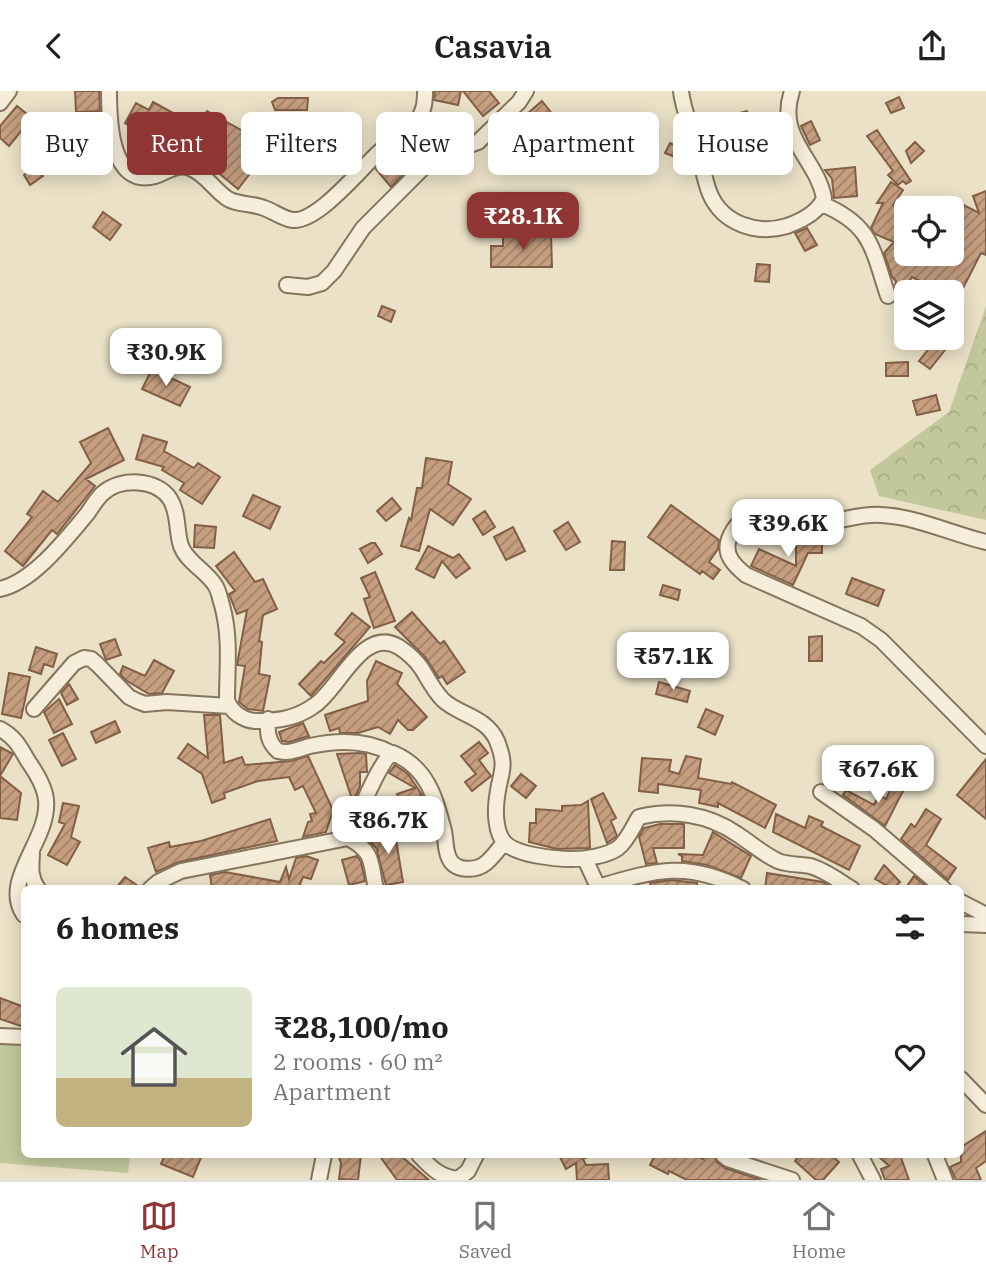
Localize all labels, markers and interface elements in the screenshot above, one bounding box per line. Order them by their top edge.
text: Casavia [434,25,552,67]
icon: back [35,27,73,65]
icon: share [913,27,951,65]
chip: Buy [21,112,113,175]
chip: Rent [127,112,227,175]
chip: Filters [241,112,362,175]
chip: New [376,112,474,175]
chip: Apartment [488,112,659,175]
chip: House [673,112,793,175]
pin: ₹28.1K [466,193,580,252]
map controls [894,196,964,350]
button: locate [894,196,964,266]
text: ₹28.1K [483,200,563,230]
button: layers [894,280,964,350]
pin: ₹30.9K [109,329,223,388]
text: ₹30.9K [126,336,206,366]
pin: ₹39.6K [731,499,845,559]
text: ₹39.6K [748,507,828,537]
pin: ₹57.1K [616,633,730,692]
text: ₹57.1K [633,640,713,670]
pin: ₹67.6K [821,745,935,805]
text: ₹67.6K [838,753,918,783]
pin: ₹86.7K [331,797,445,856]
text: ₹86.7K [348,804,428,834]
text: 6 homes [56,908,179,947]
icon: filters [891,908,929,946]
text: ₹28,100/mo [273,1007,449,1046]
icon: home [112,1015,196,1099]
icon: heart [891,1038,929,1076]
text: 2 rooms · 60 m² [273,1046,443,1076]
text: Apartment [273,1076,391,1106]
tab: Map [140,1197,179,1263]
tab: Saved [459,1197,512,1263]
tab: Home [792,1197,846,1263]

